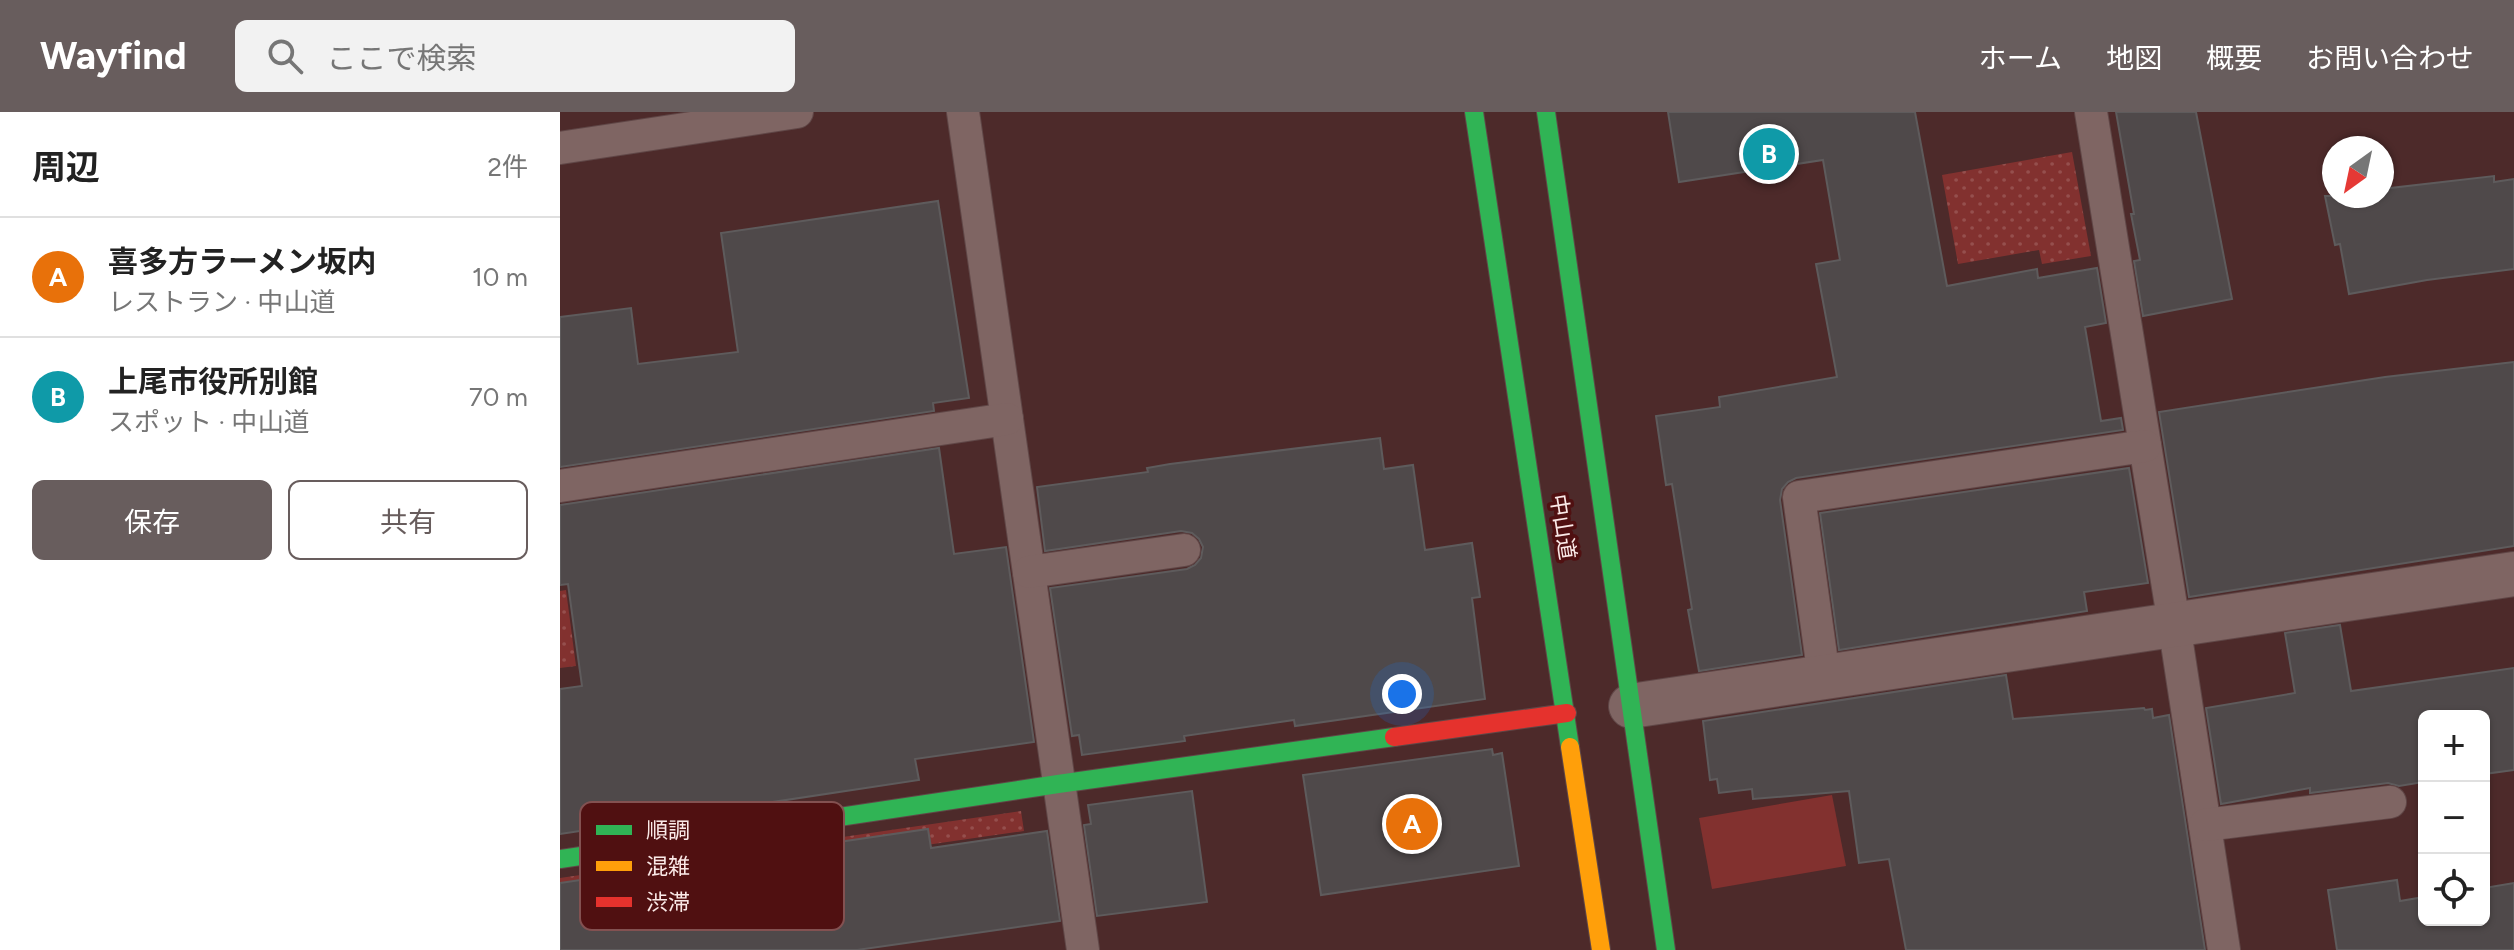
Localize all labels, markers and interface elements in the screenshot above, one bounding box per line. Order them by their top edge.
search box [235,20,795,92]
text: Wayfind [40,33,187,79]
icon: search [263,34,307,78]
text: ここで検索 [327,40,477,77]
text: ホーム [1979,41,2062,75]
text: 地図 [2106,41,2162,75]
text: 概要 [2206,41,2262,75]
text: お問い合わせ [2306,41,2474,75]
pin: B [1743,124,1795,184]
north arrow [2322,136,2394,208]
text: 周辺 [32,147,100,188]
text: 2件 [487,151,528,183]
text: 喜多方ラーメン坂内 [108,243,377,280]
text: A [49,261,67,293]
text: 10 m [472,261,528,293]
text: レストラン · 中山道 [108,286,335,318]
text: 上尾市役所別館 [108,363,318,400]
text: B [50,381,66,413]
text: 70 m [469,381,528,413]
text: スポット · 中山道 [108,406,309,438]
button: 保存 [32,480,272,560]
button: 共有 [288,480,528,560]
street label: 中山道 [1545,492,1581,562]
your location [1382,674,1422,714]
map controls [2418,710,2490,926]
button: + [2418,710,2490,782]
button: − [2418,782,2490,854]
pin: A [1386,794,1438,854]
legend [580,802,844,930]
text: 順調 [646,817,690,844]
text: 混雑 [646,853,690,880]
button: locate [2418,854,2490,926]
text: 渋滞 [646,889,690,916]

